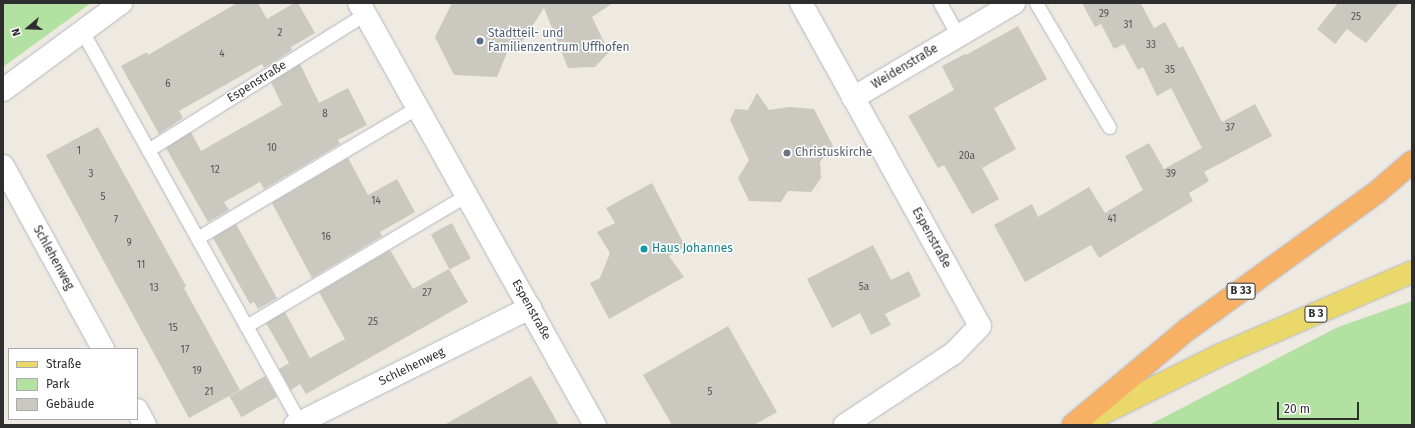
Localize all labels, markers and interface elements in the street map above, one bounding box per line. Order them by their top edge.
north arrow [8,8,48,48]
house number: 29 [1099,9,1109,21]
house number: 25 [1351,12,1361,24]
house number: 31 [1123,20,1133,32]
text: N [9,27,24,38]
place label: Stadtteil- und Familienzentrum Uffhofen [488,27,629,55]
house number: 2 [278,28,282,40]
marker: Stadtteil- und Familienzentrum Uffhofen [475,36,485,46]
house number: 33 [1146,40,1156,52]
street label: Weidenstraße [869,42,941,92]
house number: 4 [219,49,225,61]
street label: Espenstraße [225,58,289,106]
house number: 35 [1165,65,1175,77]
house number: 6 [165,79,171,91]
house number: 8 [322,109,328,121]
house number: 37 [1225,123,1235,135]
house number: 10 [267,143,277,155]
house number: 1 [77,146,81,158]
place label: Christuskirche [795,146,872,160]
marker: Christuskirche [782,148,792,158]
house number: 20a [959,151,975,163]
house number: 12 [210,165,220,177]
house number: 3 [89,169,93,181]
house number: 39 [1166,169,1176,181]
house number: 5 [100,192,106,204]
house number: 14 [371,196,381,208]
street label: Espenstraße [908,205,954,271]
house number: 41 [1107,214,1117,226]
house number: 7 [114,215,118,227]
street label: Schlehenweg [29,223,77,293]
house number: 16 [321,232,331,244]
house number: 9 [126,238,132,250]
place label: Haus Johannes [652,242,733,256]
marker: Haus Johannes [639,244,649,254]
house number: 11 [137,260,145,272]
street label: Espenstraße [508,277,554,343]
house number: 5a [859,282,869,294]
road number: B 33 [1226,282,1256,300]
house number: 13 [149,283,159,295]
house number: 27 [422,288,432,300]
road number: B 3 [1304,305,1328,323]
house number: 25 [368,317,378,329]
house number: 15 [168,323,178,335]
house number: 17 [181,345,189,357]
street label: Schlehenweg [377,345,447,389]
legend [8,348,138,420]
text: Straße [46,357,81,371]
house number: 19 [192,366,202,378]
text: Park [46,377,70,391]
house number: 21 [204,387,214,399]
house number: 5 [707,387,713,399]
scale bar [1279,394,1361,420]
text: Gebäude [46,397,94,411]
text: 20 m [1284,402,1310,416]

